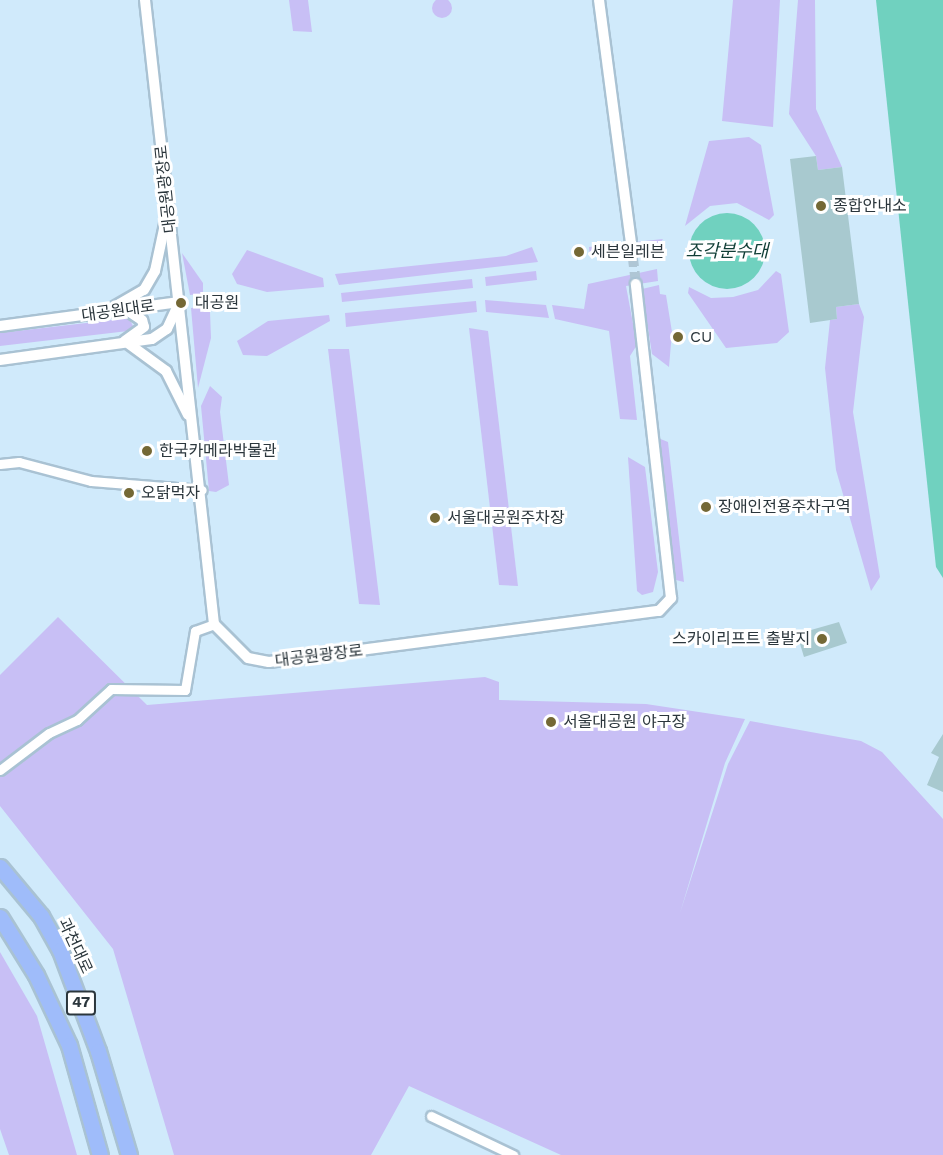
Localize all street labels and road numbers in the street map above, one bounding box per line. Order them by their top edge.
street label: 대공원광장로 [152,144,180,234]
street label: 대공원대로 [80,296,156,326]
street label: 대공원광장로 [274,641,364,671]
street label: 과천대로 [54,915,96,977]
road number: 47 [64,991,98,1015]

